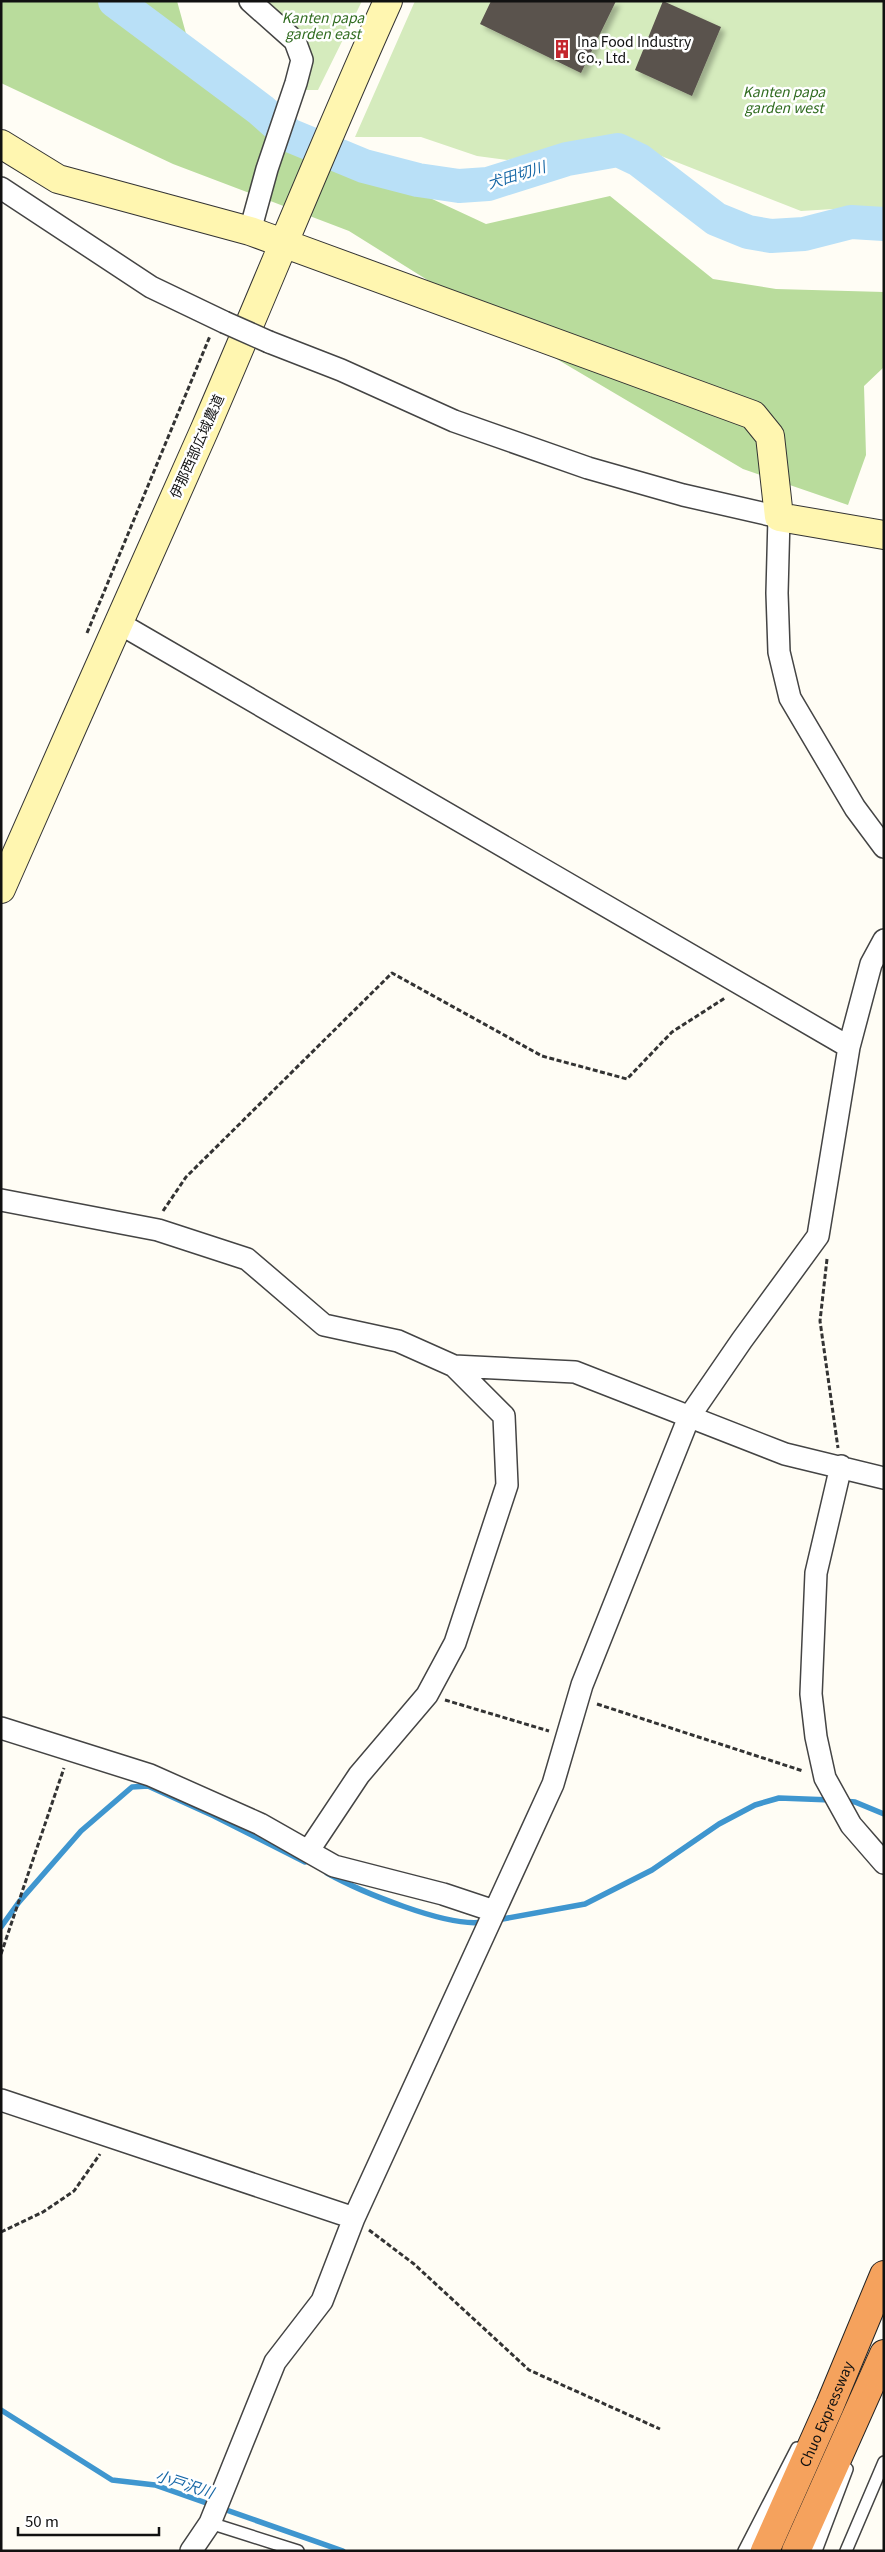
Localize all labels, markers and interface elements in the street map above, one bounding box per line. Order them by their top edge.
park label: Kanten papa garden east [282,7,365,43]
place label: Ina Food Industry Co., Ltd. [577,31,692,67]
building icon: Ina Food Industry Co., Ltd. [551,38,573,60]
park label: Kanten papa garden west [743,81,826,117]
water label: 犬田切川 [484,155,550,193]
street label: 伊那西部広域農道 [164,391,228,501]
street label: Chuo Expressway [794,2357,857,2470]
water label: 小戸沢川 [153,2464,219,2503]
scale bar [18,2504,159,2536]
text: 50 m [25,2510,59,2531]

